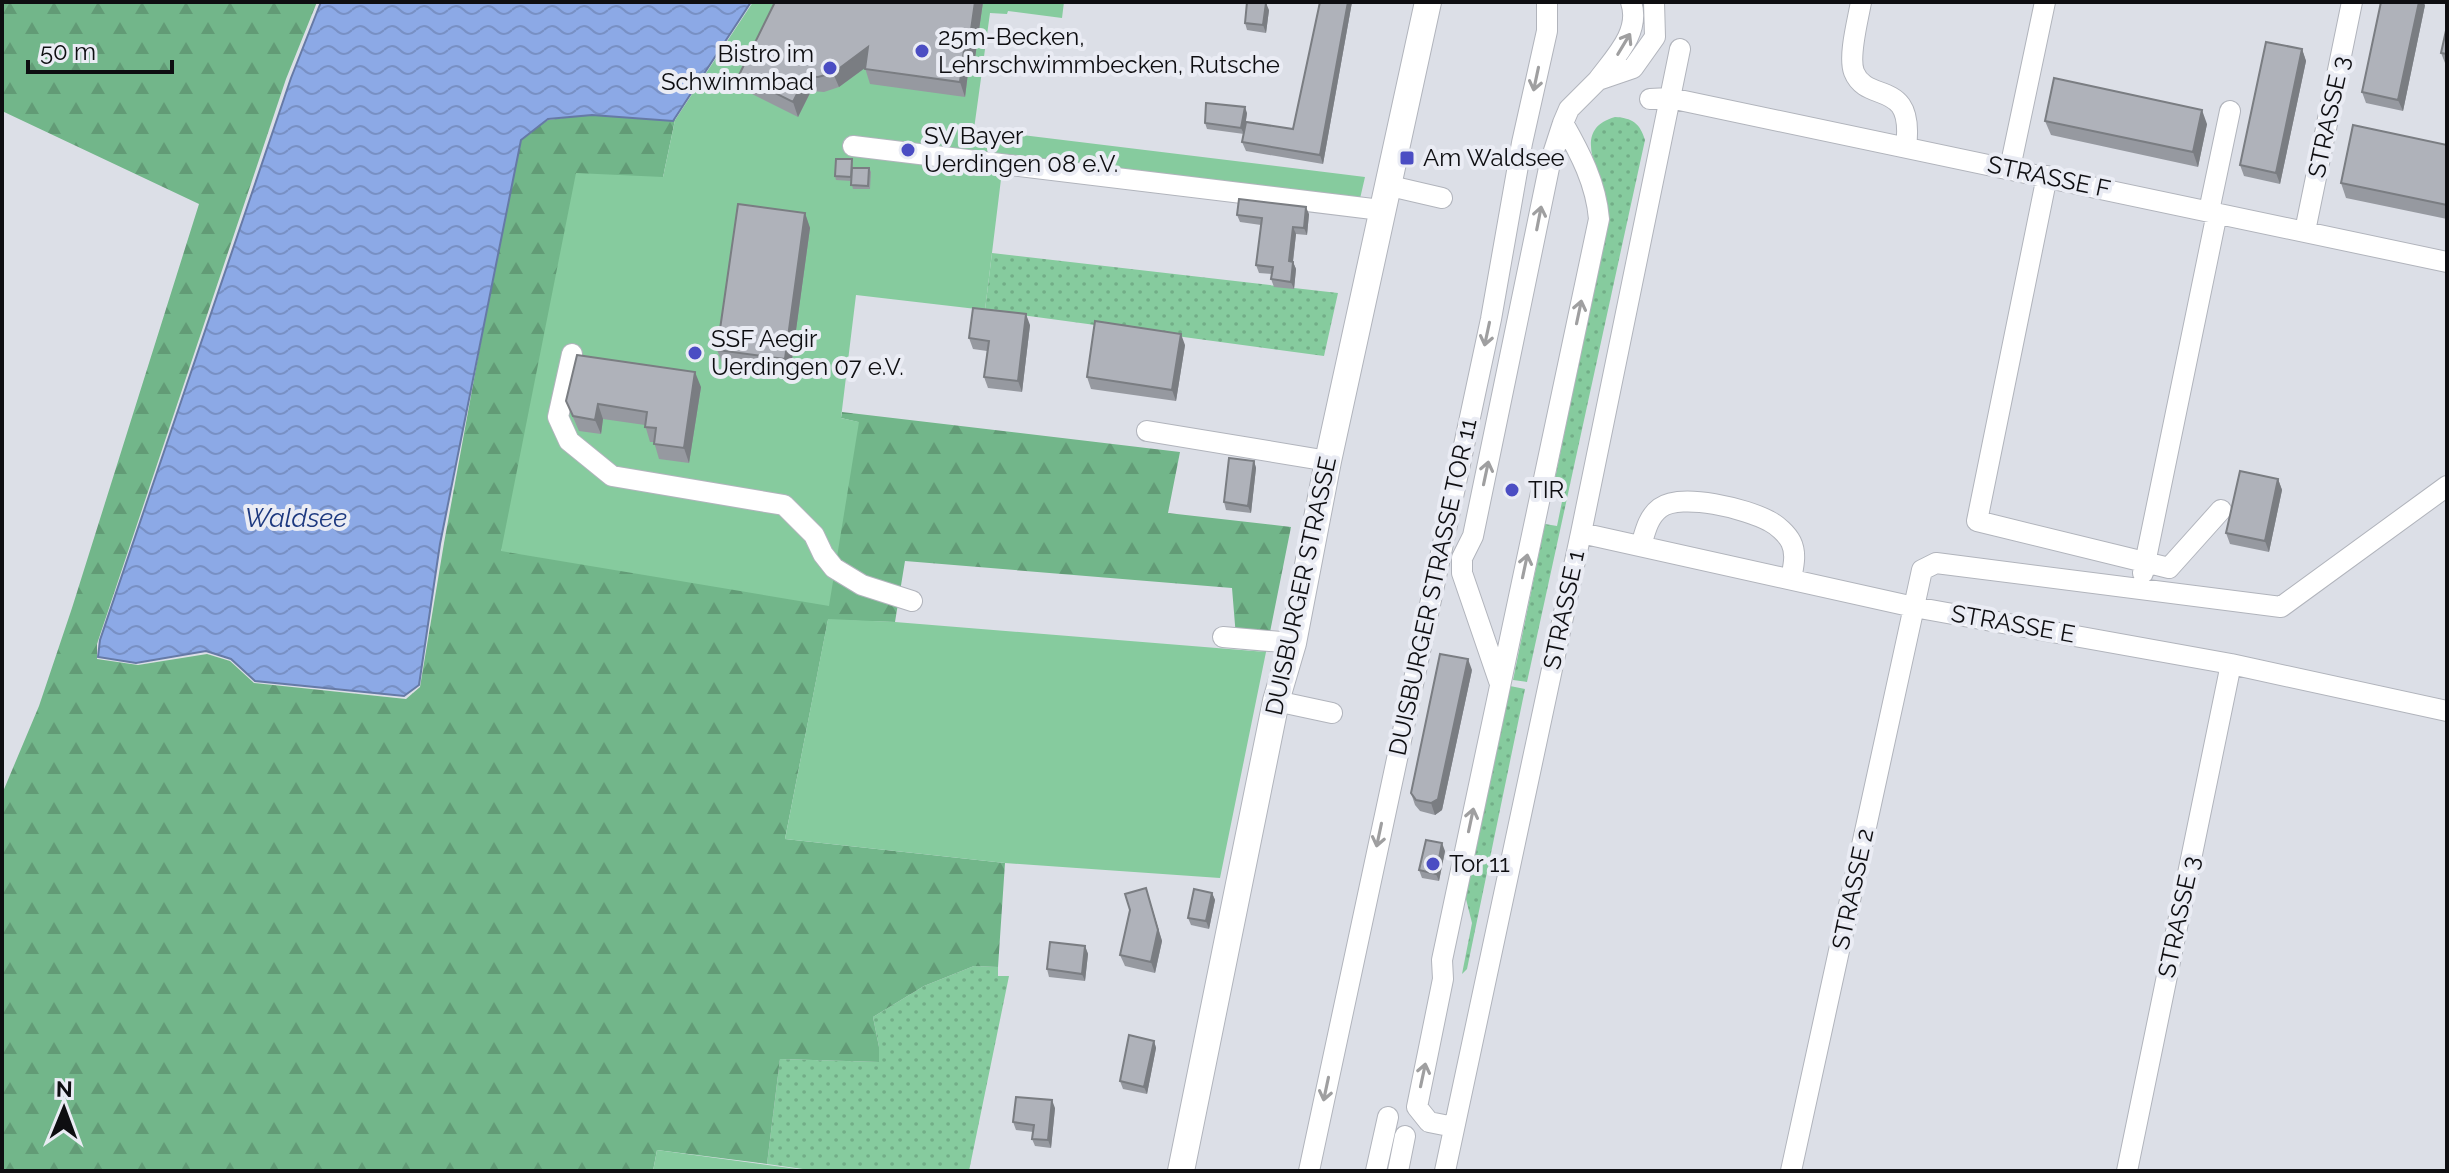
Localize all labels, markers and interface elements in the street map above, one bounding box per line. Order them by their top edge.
place label: 25m-Becken, Lehrschwimmbecken, Rutsche [938,22,1280,79]
scale bar [28,24,172,74]
one-way arrow [1615,33,1632,55]
text: 50 m [40,37,96,66]
place label: Bistro im Schwimmbad [661,39,814,96]
marker: 25m-Becken, Lehrschwimmbecken, Rutsche [913,42,931,60]
street label: STRASSE 3 [2301,54,2356,180]
marker: Bistro im Schwimmbad [821,59,839,77]
one-way arrow [1528,66,1543,91]
place label: SV Bayer Uerdingen 08 e.V. [924,121,1118,178]
marker: SV Bayer Uerdingen 08 e.V. [899,141,917,159]
place label: Am Waldsee [1423,143,1565,172]
marker: Am Waldsee [1398,149,1416,167]
street label: STRASSE F [1985,149,2113,204]
one-way arrow [1532,206,1547,232]
one-way arrow [1572,299,1587,325]
one-way arrow [1479,321,1494,346]
place label: SSF Aegir Uerdingen 07 e.V. [711,324,904,381]
marker: SSF Aegir Uerdingen 07 e.V. [686,344,704,362]
street label: DUISBURGER STRASSE TOR 11 [1383,416,1482,758]
street label: DUISBURGER STRASSE [1259,454,1342,718]
one-way arrow [1479,461,1494,486]
place label: TIR [1528,475,1564,504]
marker: TIR [1503,481,1521,499]
water label: Waldsee [245,503,347,533]
street label: STRASSE 1 [1537,548,1590,672]
one-way arrow [1518,554,1533,579]
street label: STRASSE E [1949,598,2077,649]
one-way arrow [1464,808,1479,833]
one-way arrow [1371,821,1386,847]
street label: STRASSE 2 [1826,826,1879,952]
place label: Tor 11 [1449,849,1510,878]
street label: STRASSE 3 [2151,854,2206,980]
marker: Tor 11 [1424,855,1442,873]
one-way arrow [1417,1063,1432,1088]
north arrow [24,1069,104,1149]
text: N [56,1076,73,1102]
one-way arrow [1318,1076,1333,1101]

